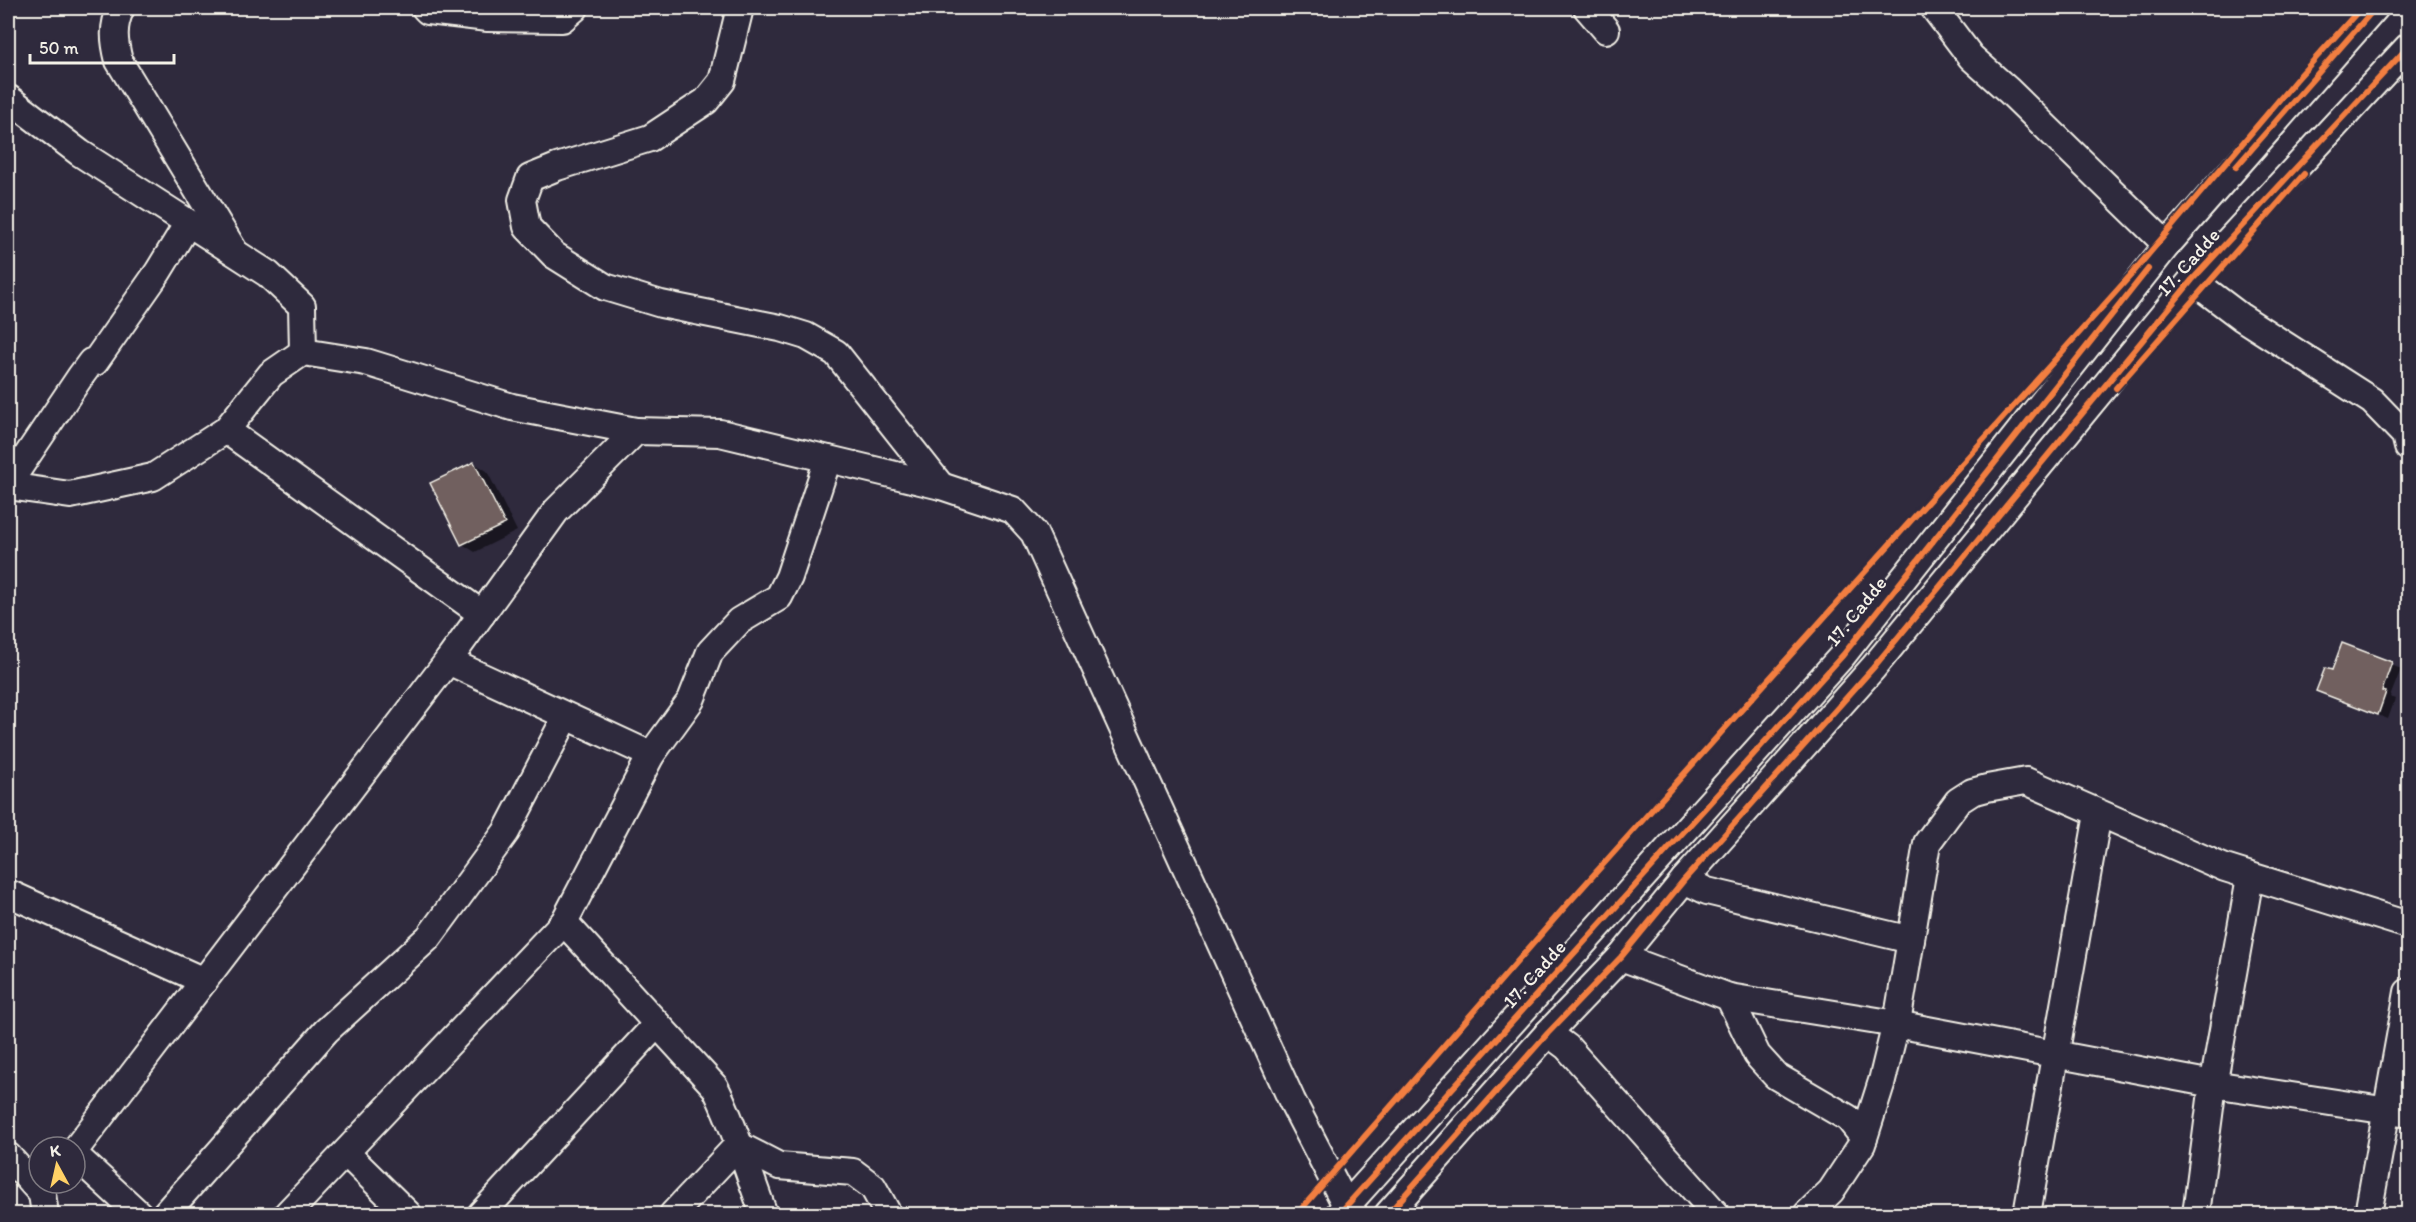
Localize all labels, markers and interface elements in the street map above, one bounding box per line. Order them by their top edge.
scale bar [30,27,174,65]
text: 50 m [39,37,79,59]
street label: 17. Cadde [2151,223,2225,301]
street label: 17. Cadde [1821,571,1891,651]
street label: 17. Cadde [1497,935,1571,1013]
north arrow [27,1135,87,1195]
text: K [49,1140,62,1161]

